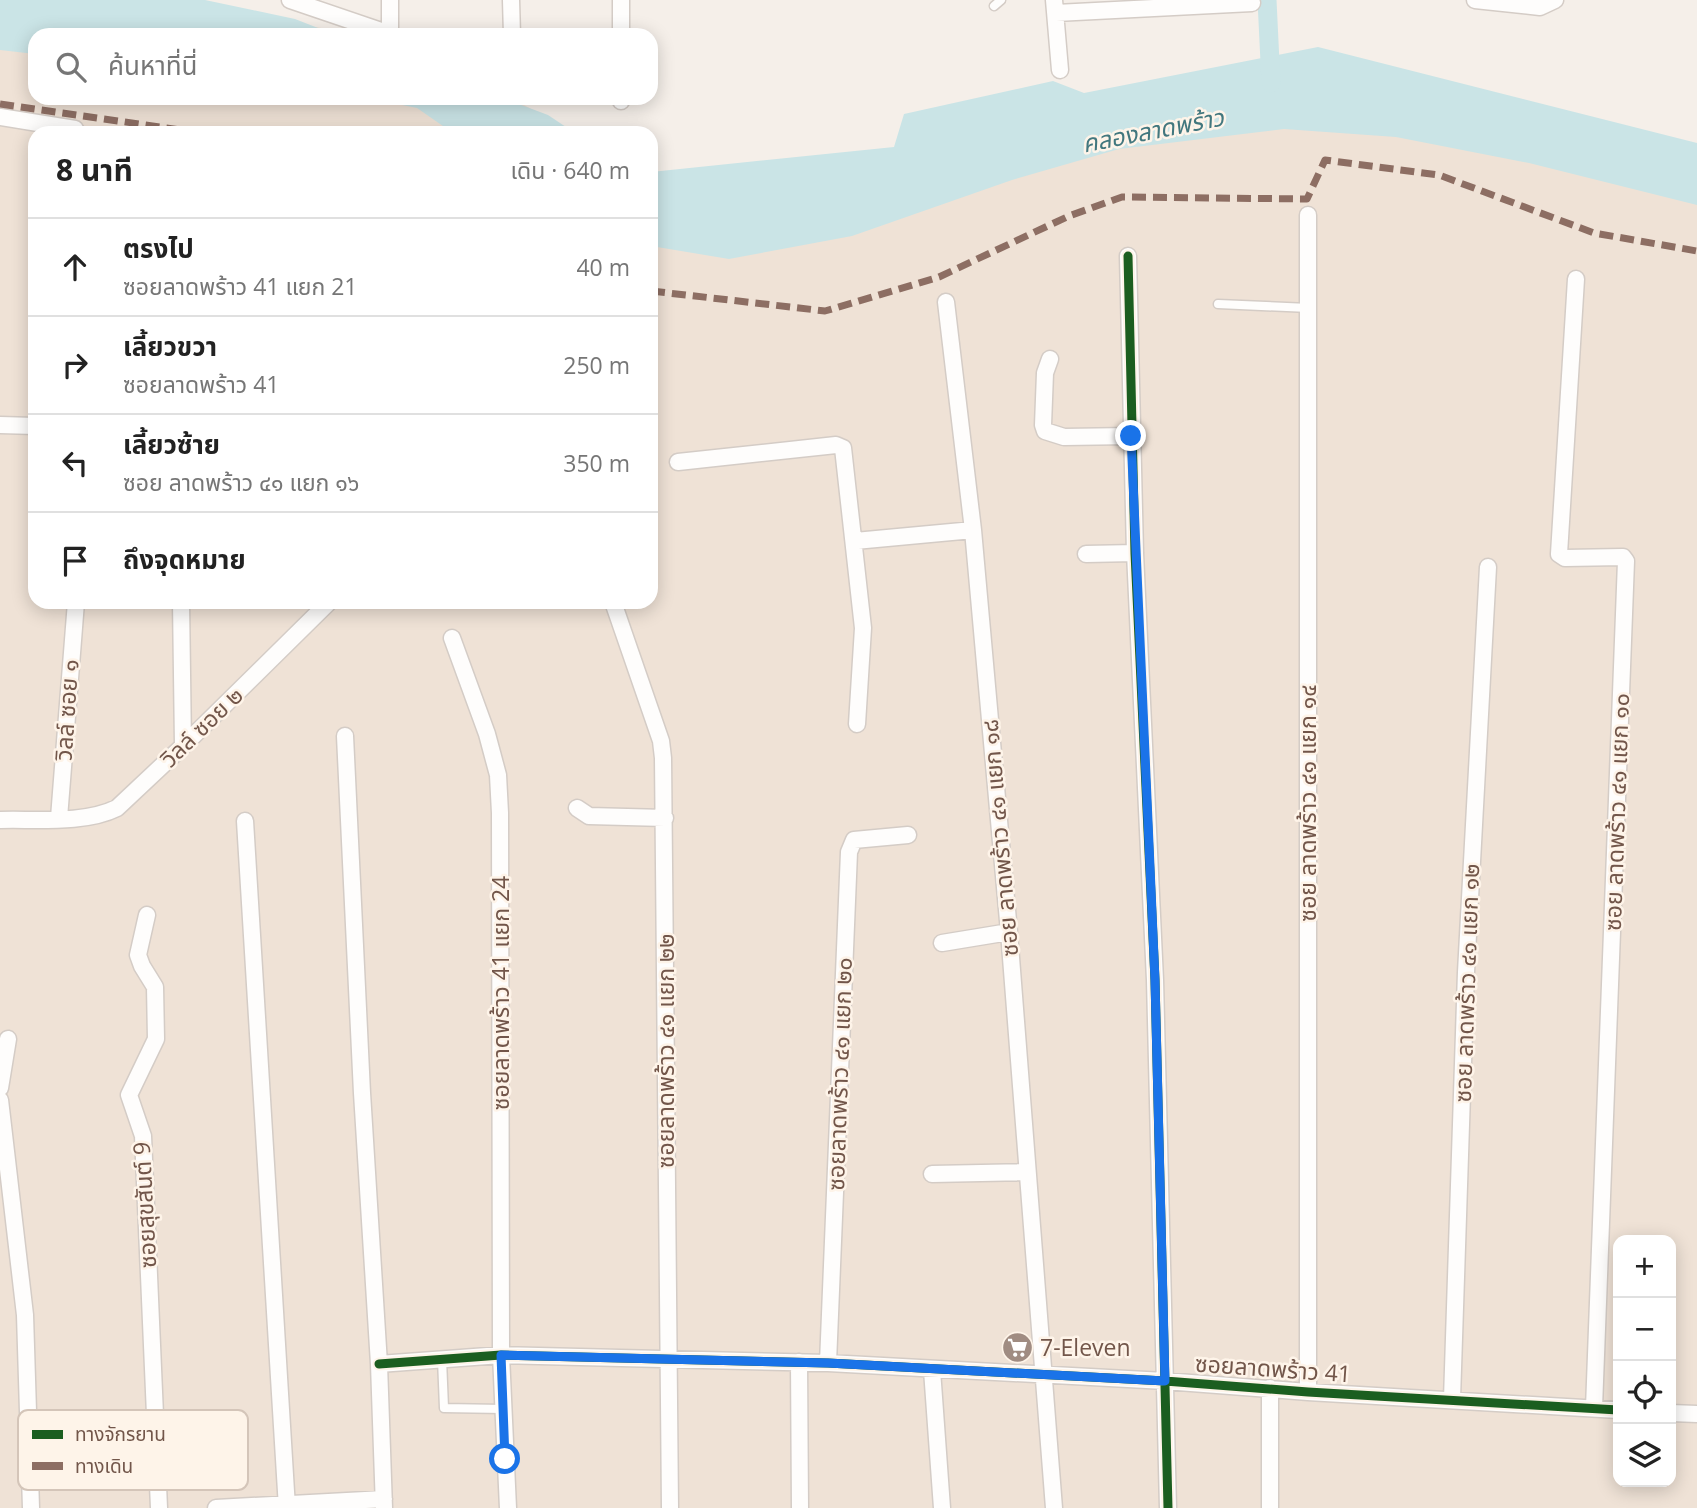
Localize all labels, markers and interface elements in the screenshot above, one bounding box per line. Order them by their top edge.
search box [28,28,658,105]
text: ค้นหาที่นี่ [108,47,198,83]
icon: search [52,48,90,86]
water label: คลองลาดพร้าว [1079,99,1227,159]
text: 8 นาที [56,149,133,190]
text: เดิน · 640 m [510,154,630,186]
text: ตรงไป [123,230,194,266]
icon: ahead [56,248,94,286]
text: 40 m [576,251,630,283]
text: ซอยลาดพร้าว 41 แยก 21 [123,270,358,302]
text: เลี้ยวขวา [123,328,217,364]
icon: right [56,346,94,384]
text: 250 m [563,349,630,381]
text: ซอยลาดพร้าว 41 [123,368,279,400]
route end [1115,420,1146,451]
text: เลี้ยวซ้าย [123,426,220,462]
icon: left [56,444,94,482]
text: 350 m [563,447,630,479]
text: ซอย ลาดพร้าว ๔๑ แยก ๑๖ [123,466,359,498]
text: ถึงจุดหมาย [123,541,246,577]
icon: arrive [56,542,94,580]
street label: วิลล์ ซอย ๑ [46,658,86,762]
street label: วิลล์ ซอย ๒ [153,679,250,774]
street label: ซอย ลาดพร้าว ๔๑ แยก ๑๔ [1291,684,1323,922]
street label: ซอย ลาดพร้าว ๔๑ แยก ๑๐ [1596,692,1636,931]
street label: ซอย ลาดพร้าว ๔๑ แยก ๑๘ [973,718,1025,958]
street label: ซอย ลาดพร้าว ๔๑ แยก ๑๒ [1446,863,1486,1103]
street label: ซอยลาดพร้าว 41 แยก 24 [484,876,516,1110]
street label: ซอยลาดพร้าว ๔๑ แยก ๒๒ [649,934,681,1168]
street label: ซอยลาดพร้าว ๔๑ แยก ๒๐ [819,957,859,1191]
street label: ซอยสุขสันต์ 9 [125,1141,163,1269]
map controls [1613,1235,1676,1487]
button: + [1613,1235,1676,1298]
button: − [1613,1298,1676,1361]
supermarket icon: 7-Eleven [1000,1331,1034,1365]
place label: 7-Eleven [1040,1331,1131,1363]
street label: ซอยลาดพร้าว 41 [1194,1347,1352,1389]
button: locate [1613,1361,1676,1424]
legend [18,1410,248,1490]
text: ทางจักรยาน [75,1421,166,1447]
button: layers [1613,1424,1676,1487]
route start [489,1443,520,1474]
text: ทางเดิน [75,1453,133,1479]

